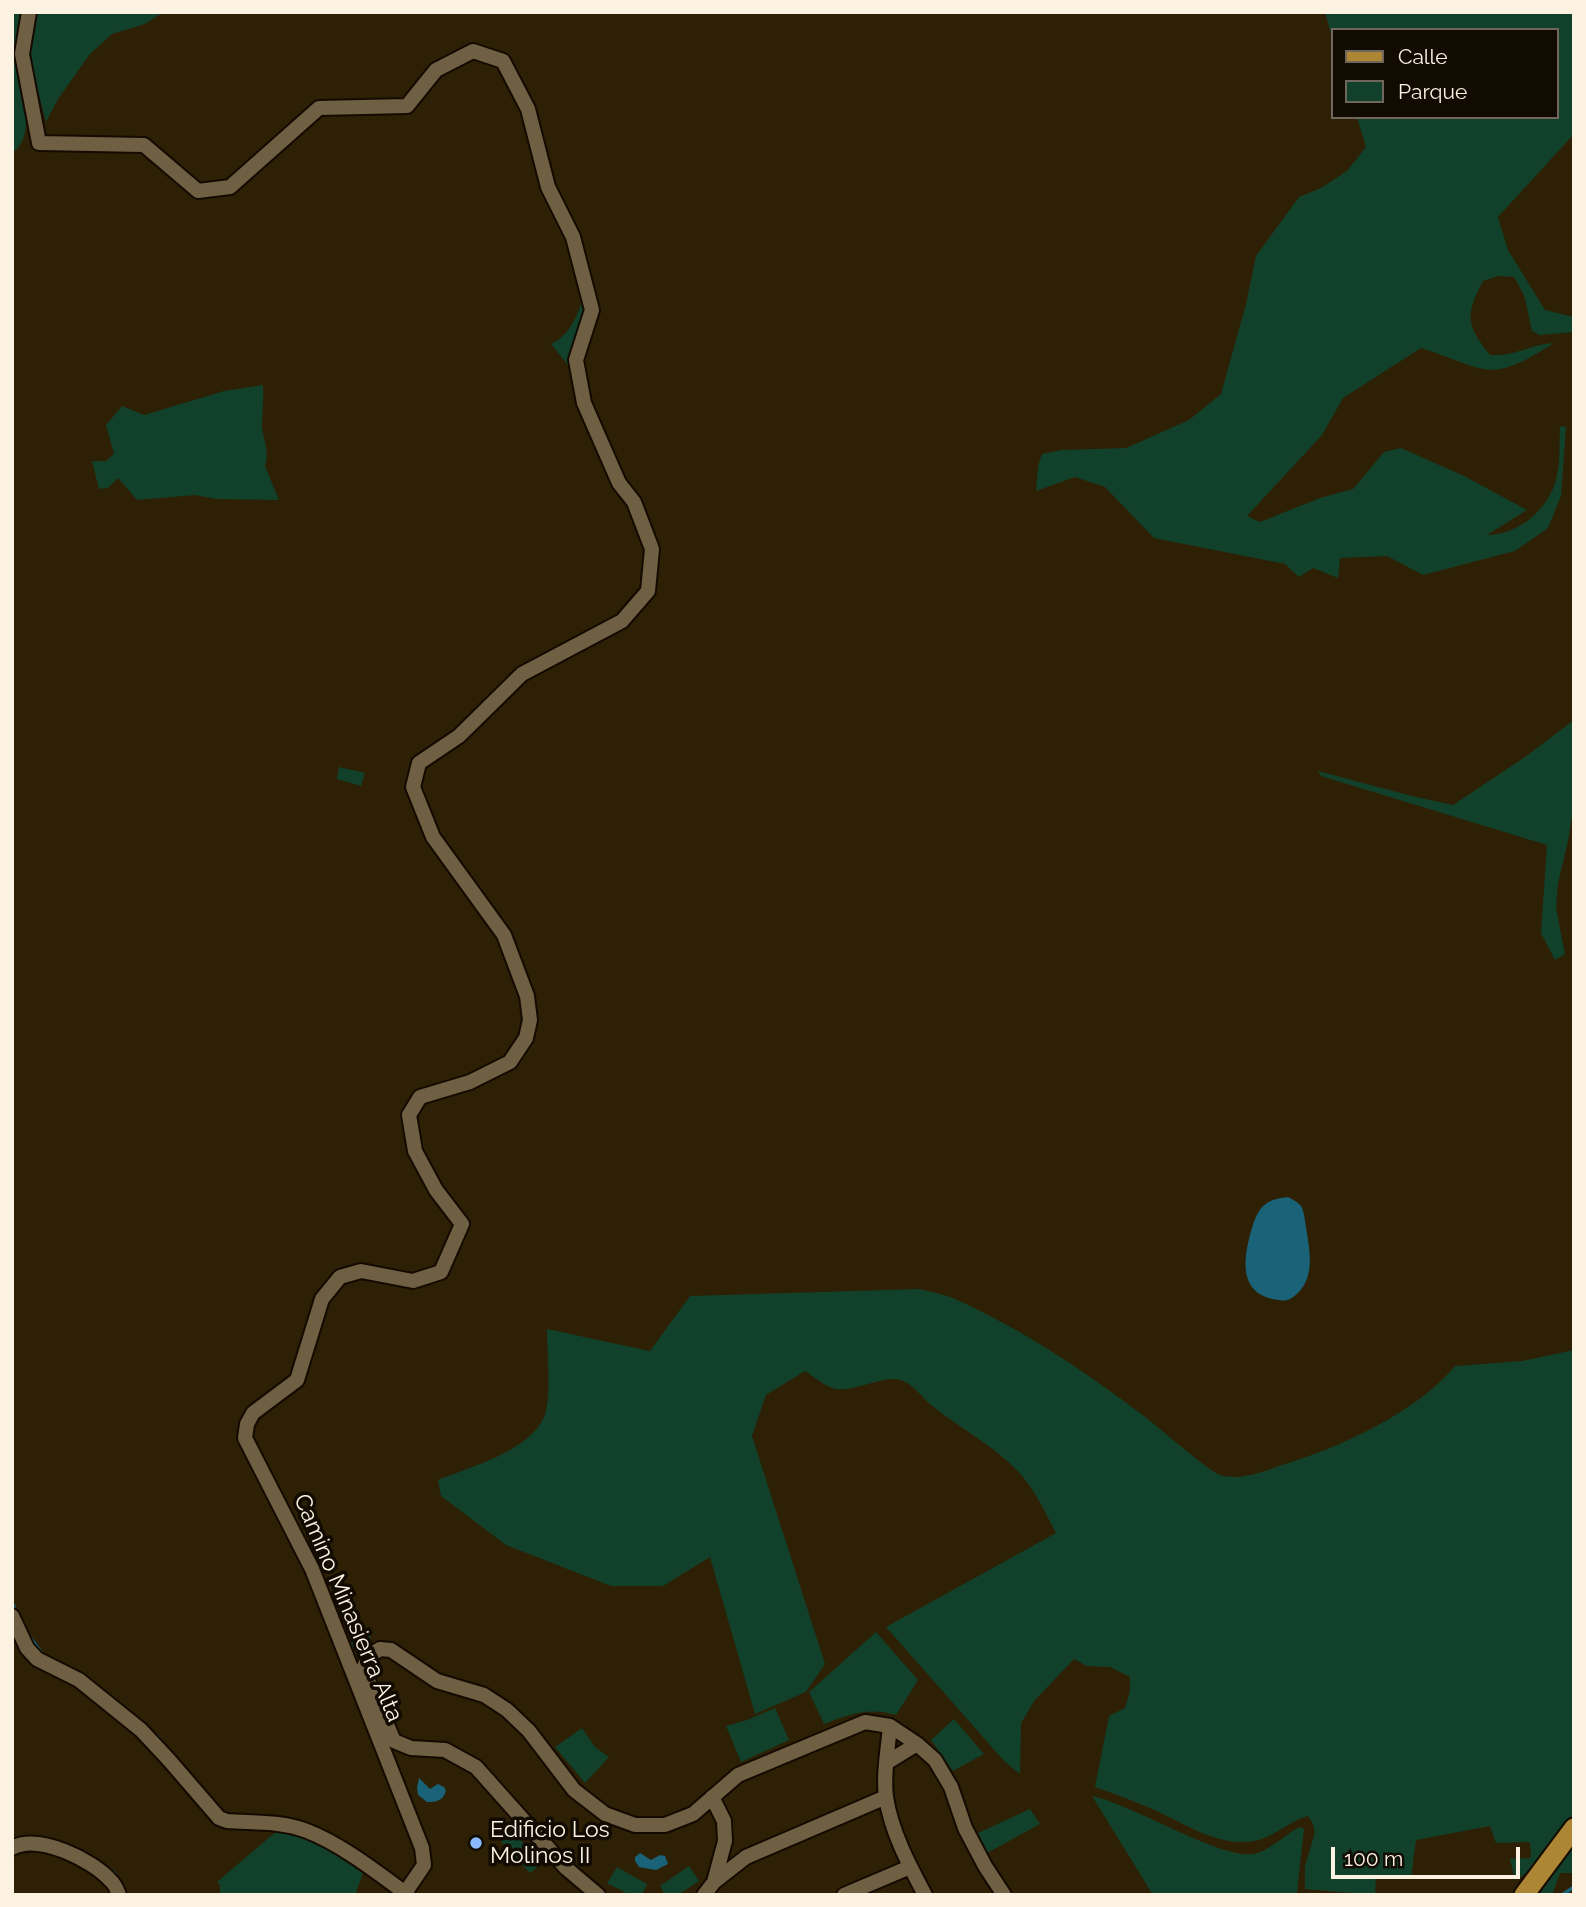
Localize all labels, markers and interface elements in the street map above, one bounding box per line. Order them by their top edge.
legend [1330,28,1558,119]
text: Calle [1398,44,1448,69]
text: Parque [1398,79,1467,104]
street label: Camino Minasierra Alta [287,1490,409,1726]
place label: Edificio Los Molinos II [490,1816,610,1870]
scale bar [1334,1834,1523,1878]
marker: Edificio Los Molinos II [468,1835,484,1851]
text: 100 m [1344,1846,1403,1871]

